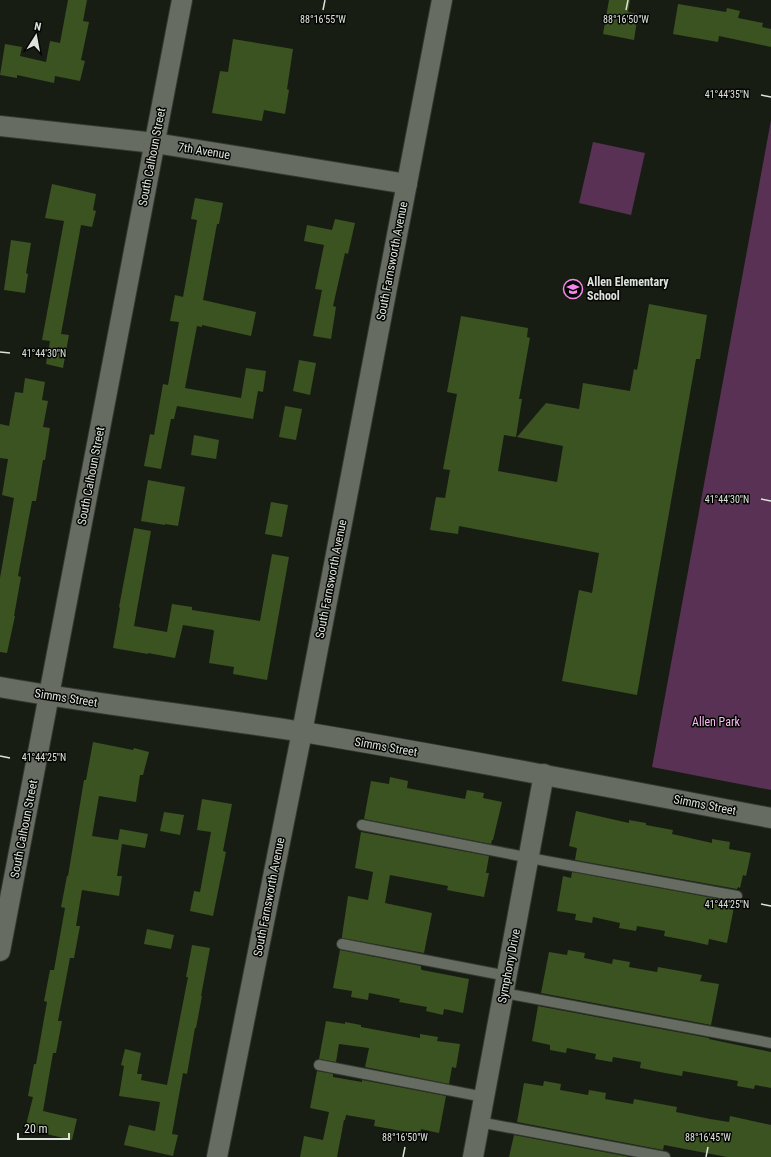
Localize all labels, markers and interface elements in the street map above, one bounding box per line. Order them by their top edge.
text: 88°16'55"W [300,14,346,25]
text: 88°16'50"W [603,14,649,25]
north arrow [16,16,56,56]
text: N [33,20,43,34]
text: 41°44'35"N [705,89,749,100]
street label: South Calhoun Street [136,106,168,207]
street label: 7th Avenue [177,140,231,162]
street label: South Farnsworth Avenue [374,200,410,322]
place label: Allen Elementary School [587,275,669,303]
school or university icon: Allen Elementary School [562,278,584,300]
text: 41°44'30"N [22,348,66,359]
street label: South Calhoun Street [75,425,107,526]
text: 41°44'30"N [705,494,749,505]
street label: South Farnsworth Avenue [313,518,349,640]
street label: Simms Street [34,686,99,710]
park label: Allen Park [692,715,741,729]
street label: Simms Street [354,735,419,759]
text: 41°44'25"N [22,752,66,763]
street label: South Calhoun Street [8,778,40,879]
street label: Simms Street [673,792,738,818]
street label: South Farnsworth Avenue [251,836,287,958]
text: 41°44'25"N [705,899,749,910]
street label: Symphony Drive [495,927,523,1004]
scale bar [18,1115,69,1141]
text: 20 m [24,1122,48,1136]
text: 88°16'50"W [382,1132,428,1143]
text: 88°16'45"W [685,1132,731,1143]

